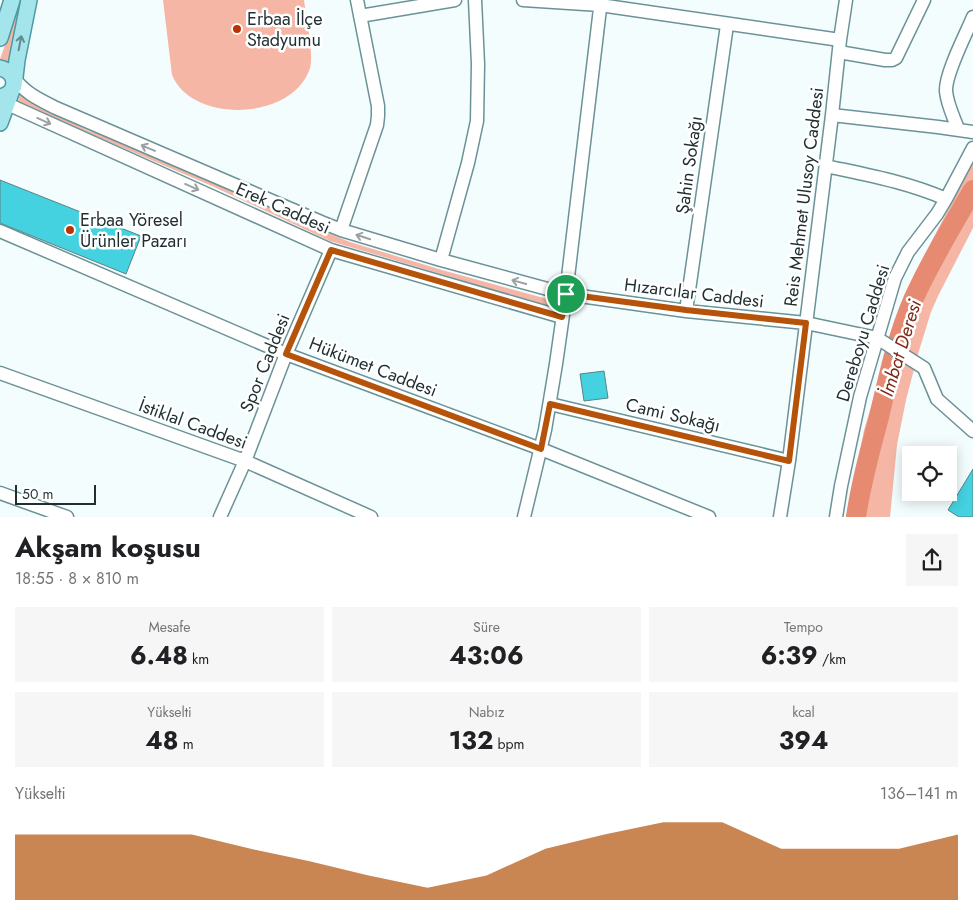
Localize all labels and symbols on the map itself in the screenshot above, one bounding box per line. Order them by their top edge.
place label: Erbaa İlçe Stadyumu [247,6,322,53]
marker: Erbaa İlçe Stadyumu [231,23,243,35]
one-way arrow [16,35,26,51]
street label: Reis Mehmet Ulusoy Caddesi [778,86,830,308]
street label: Şahin Sokağı [669,114,709,216]
one-way arrow [36,116,51,126]
one-way arrow [141,142,156,152]
street label: Erek Caddesi [232,176,334,240]
one-way arrow [184,183,199,193]
place label: Erbaa Yöresel Ürünler Pazarı [80,207,187,254]
marker: Erbaa Yöresel Ürünler Pazarı [64,224,76,236]
one-way arrow [355,231,371,241]
street label: Dereboyu Caddesi [830,261,896,405]
street label: Hızarcılar Caddesi [623,272,765,314]
pin [545,273,587,315]
one-way arrow [511,276,527,286]
water label: İmbat Deresi [873,295,928,400]
street label: Spor Caddesi [233,310,297,416]
street label: Hükümet Caddesi [305,331,441,403]
street label: Cami Sokağı [623,391,723,439]
street label: İstiklal Caddesi [135,392,251,456]
scale bar [15,482,96,505]

